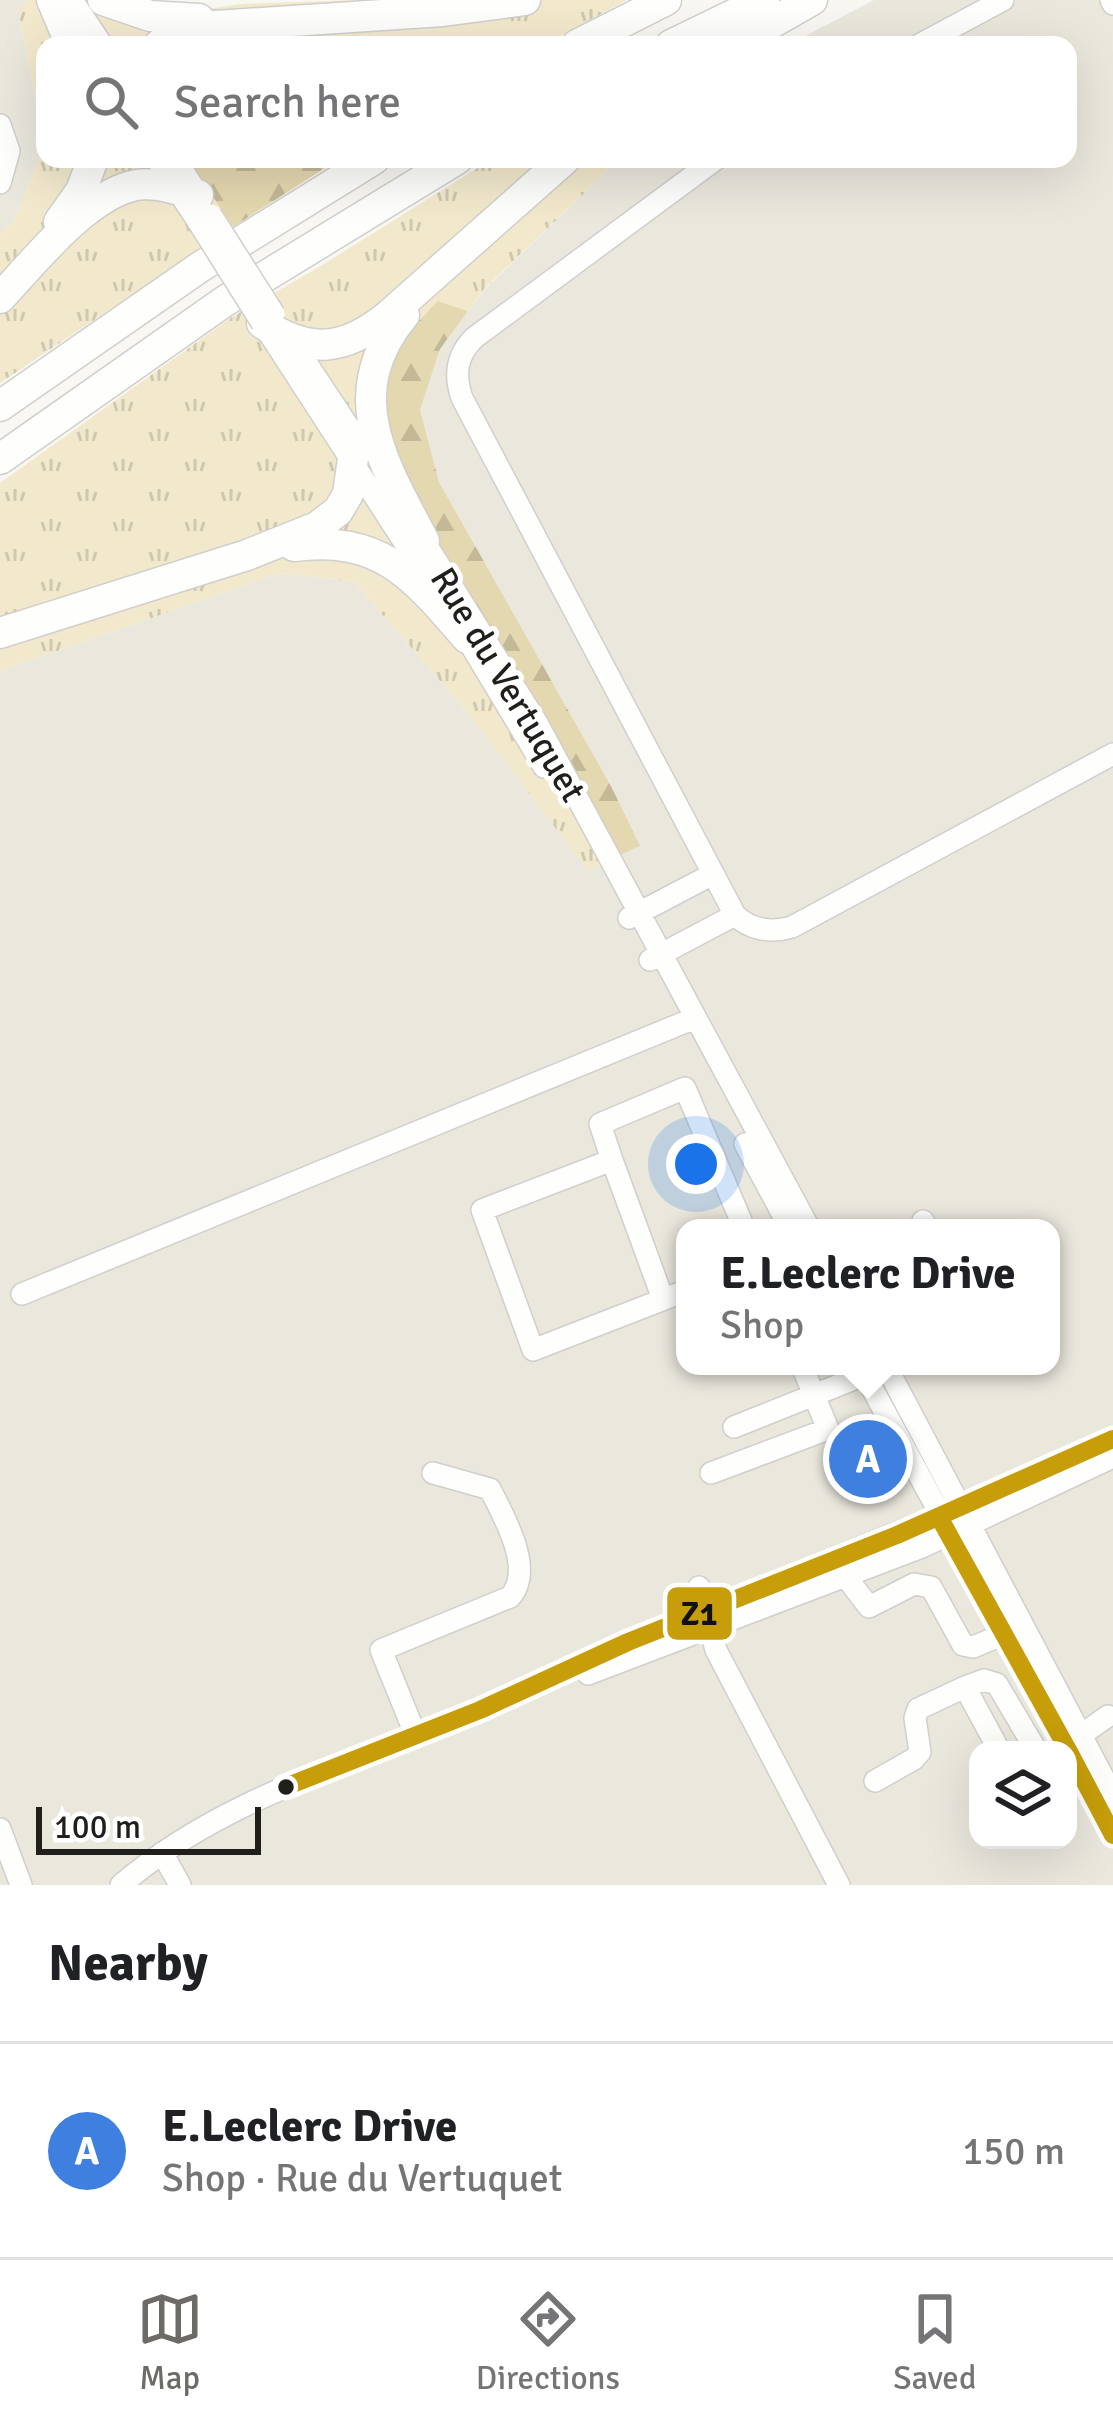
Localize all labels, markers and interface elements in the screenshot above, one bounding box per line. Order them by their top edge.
search box [36,36,1077,168]
icon: search [78,69,144,135]
text: Search here [174,75,401,130]
street label: Rue du Vertuquet [420,559,595,810]
your location [666,1134,726,1194]
popup [676,1219,1060,1375]
text: E.Leclerc Drive [720,1246,1016,1301]
text: Shop [720,1301,804,1349]
pin: A [829,1414,907,1504]
line badge: Z1 [665,1585,734,1642]
text: Z1 [681,1594,717,1635]
map controls [969,1741,1077,1849]
button: layers [969,1741,1077,1849]
unlabelled marker [275,1776,297,1798]
scale bar [36,1801,261,1854]
text: 100 m [54,1807,141,1848]
text: Nearby [48,1932,208,1995]
text: E.Leclerc Drive [162,2099,457,2154]
text: A [75,2127,99,2175]
text: 150 m [962,2127,1065,2175]
text: Shop · Rue du Vertuquet [162,2154,563,2202]
tab: Map [137,2286,203,2399]
tab: Directions [476,2286,620,2399]
tab: Saved [893,2286,976,2399]

